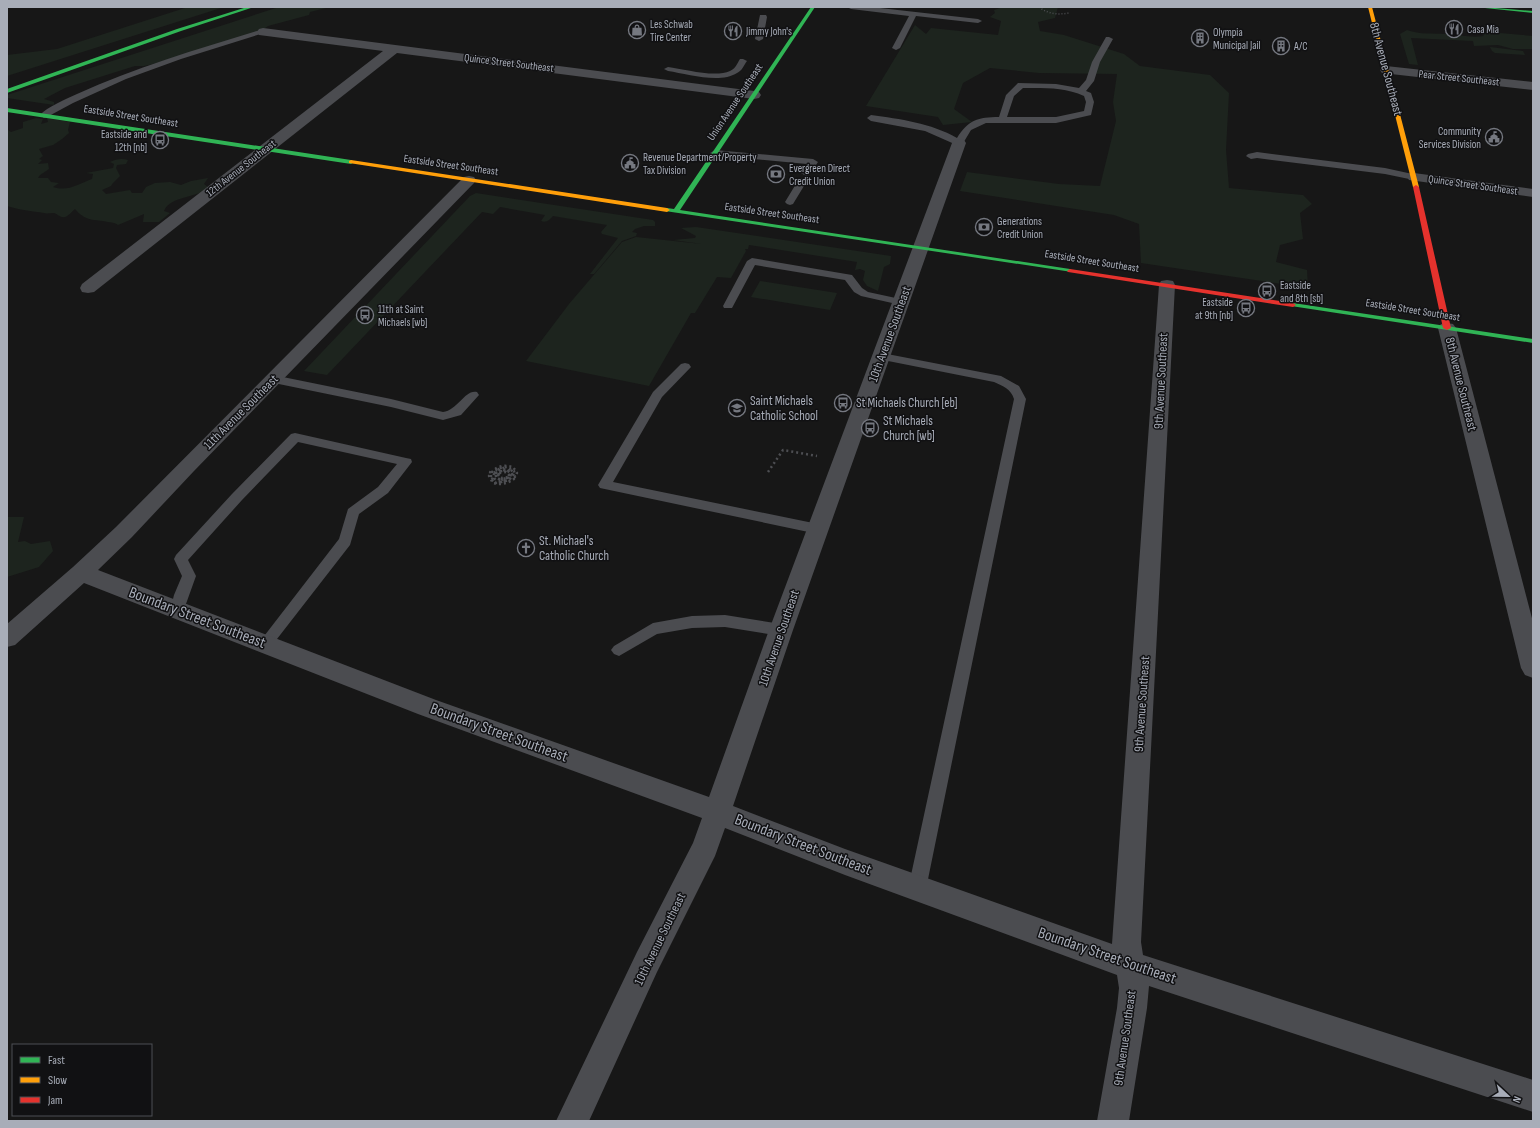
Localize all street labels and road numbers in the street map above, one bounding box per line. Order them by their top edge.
street label: 8th Avenue Southeast [1366,21,1406,117]
street label: Quince Street Southeast [463,51,555,75]
street label: Union Avenue Southeast [705,61,766,143]
street label: Pear Street Southeast [1418,67,1501,89]
street label: Eastside Street Southeast [83,102,180,130]
street label: 12th Avenue Southeast [204,136,279,199]
street label: Eastside Street Southeast [403,152,500,178]
street label: Quince Street Southeast [1427,172,1519,198]
street label: Eastside Street Southeast [724,200,821,226]
street label: Eastside Street Southeast [1044,247,1141,275]
street label: 10th Avenue Southeast [865,284,915,384]
street label: Eastside Street Southeast [1365,296,1462,324]
street label: 9th Avenue Southeast [1150,333,1172,429]
street label: 8th Avenue Southeast [1442,336,1480,433]
street label: 11th Avenue Southeast [200,371,282,453]
street label: Boundary Street Southeast [126,583,268,653]
street label: 10th Avenue Southeast [755,588,803,688]
street label: 9th Avenue Southeast [1131,655,1153,752]
street label: Boundary Street Southeast [428,699,570,767]
street label: Boundary Street Southeast [732,810,874,880]
street label: 10th Avenue Southeast [631,890,689,988]
street label: Boundary Street Southeast [1035,923,1179,989]
street label: 9th Avenue Southeast [1110,989,1140,1087]

